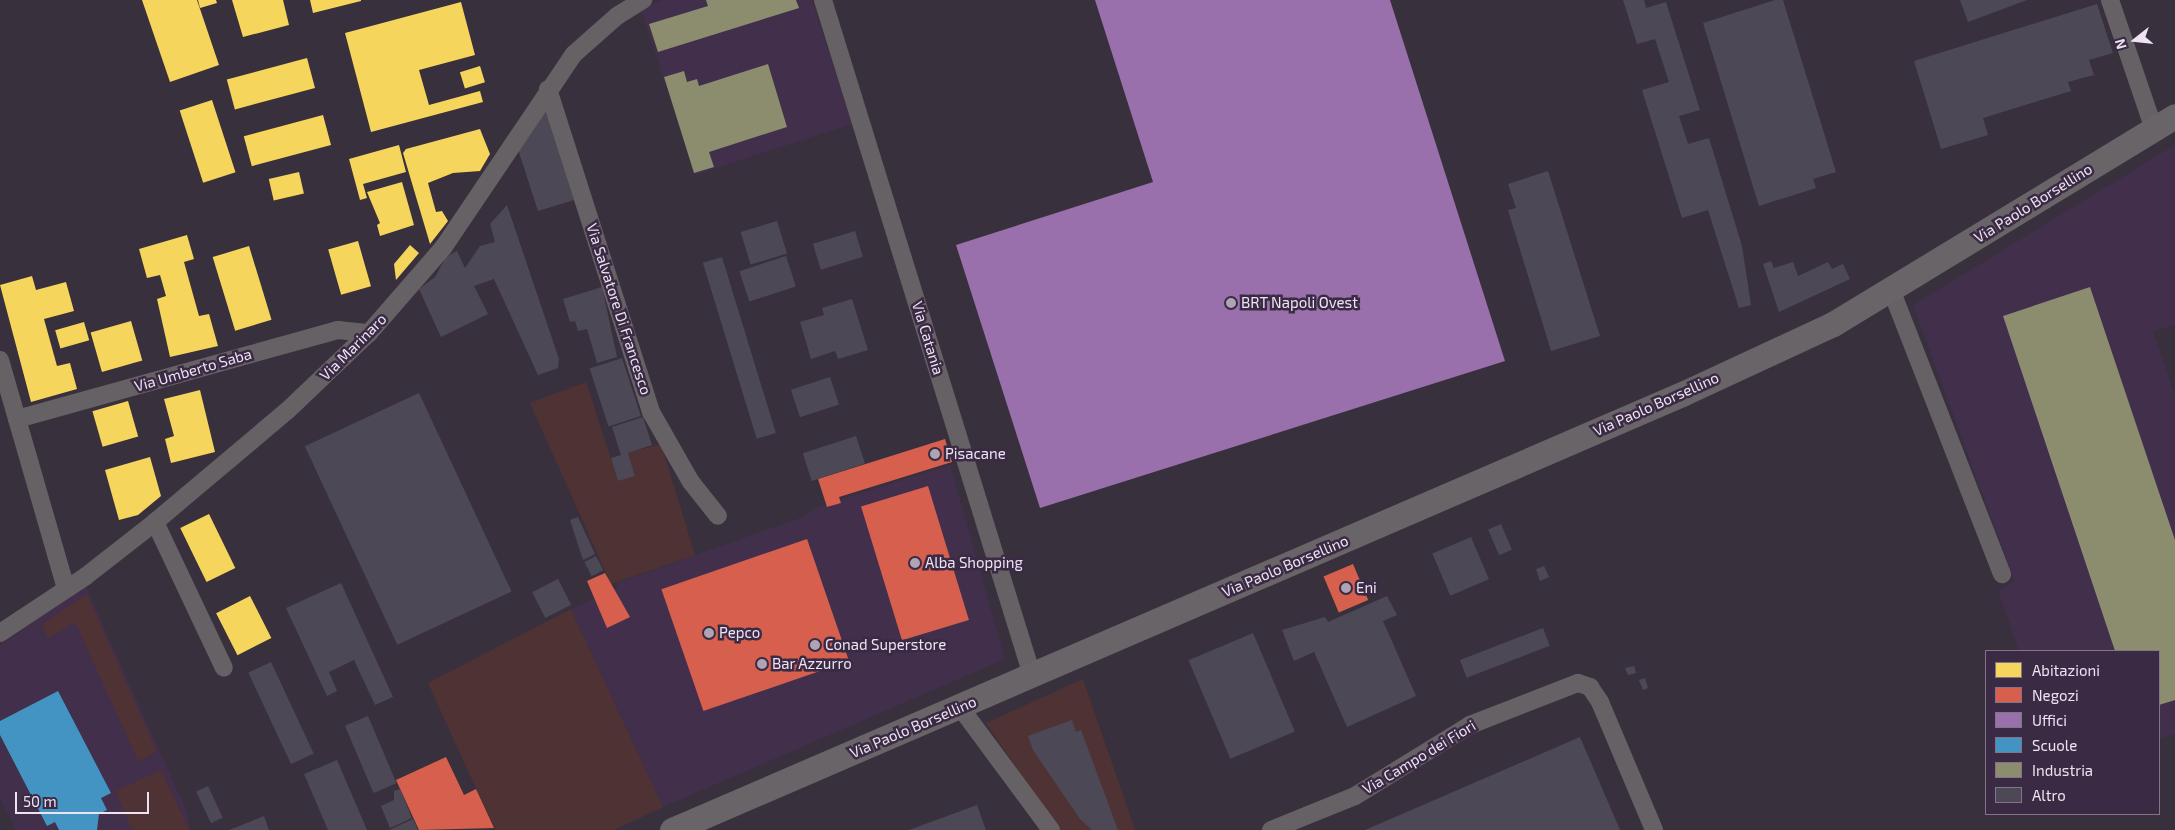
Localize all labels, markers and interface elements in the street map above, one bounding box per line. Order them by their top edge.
north arrow [2110,15,2160,65]
text: N [2111,37,2130,51]
street label: Via Paolo Borsellino [1971,159,2095,247]
street label: Via Salvatore Di Francesco [583,221,655,397]
place label: BRT Napoli Ovest [1241,294,1358,312]
marker: BRT Napoli Ovest [1225,297,1237,309]
street label: Via Catania [908,299,948,377]
street label: Via Marinaro [316,310,390,384]
street label: Via Umberto Saba [132,345,254,395]
street label: Via Paolo Borsellino [1590,368,1722,440]
place label: Pisacane [945,445,1006,463]
marker: Pisacane [929,448,941,460]
street label: Via Paolo Borsellino [1219,531,1351,601]
place label: Alba Shopping [925,554,1023,572]
marker: Alba Shopping [909,557,921,569]
place label: Eni [1356,579,1377,597]
marker: Eni [1340,582,1352,594]
place label: Pepco [719,624,760,642]
marker: Pepco [703,627,715,639]
place label: Conad Superstore [825,636,946,654]
marker: Conad Superstore [809,639,821,651]
legend [1985,650,2160,815]
place label: Bar Azzurro [772,655,852,673]
marker: Bar Azzurro [756,658,768,670]
text: Abitazioni [2032,661,2100,679]
text: Negozi [2032,686,2079,704]
street label: Via Paolo Borsellino [847,692,979,762]
text: Uffici [2032,711,2067,729]
street label: Via Campo dei Fiori [1359,716,1479,798]
text: Scuole [2032,736,2077,754]
text: Industria [2032,761,2093,779]
scale bar [18,782,151,814]
text: Altro [2032,786,2066,804]
text: 50 m [23,792,57,810]

